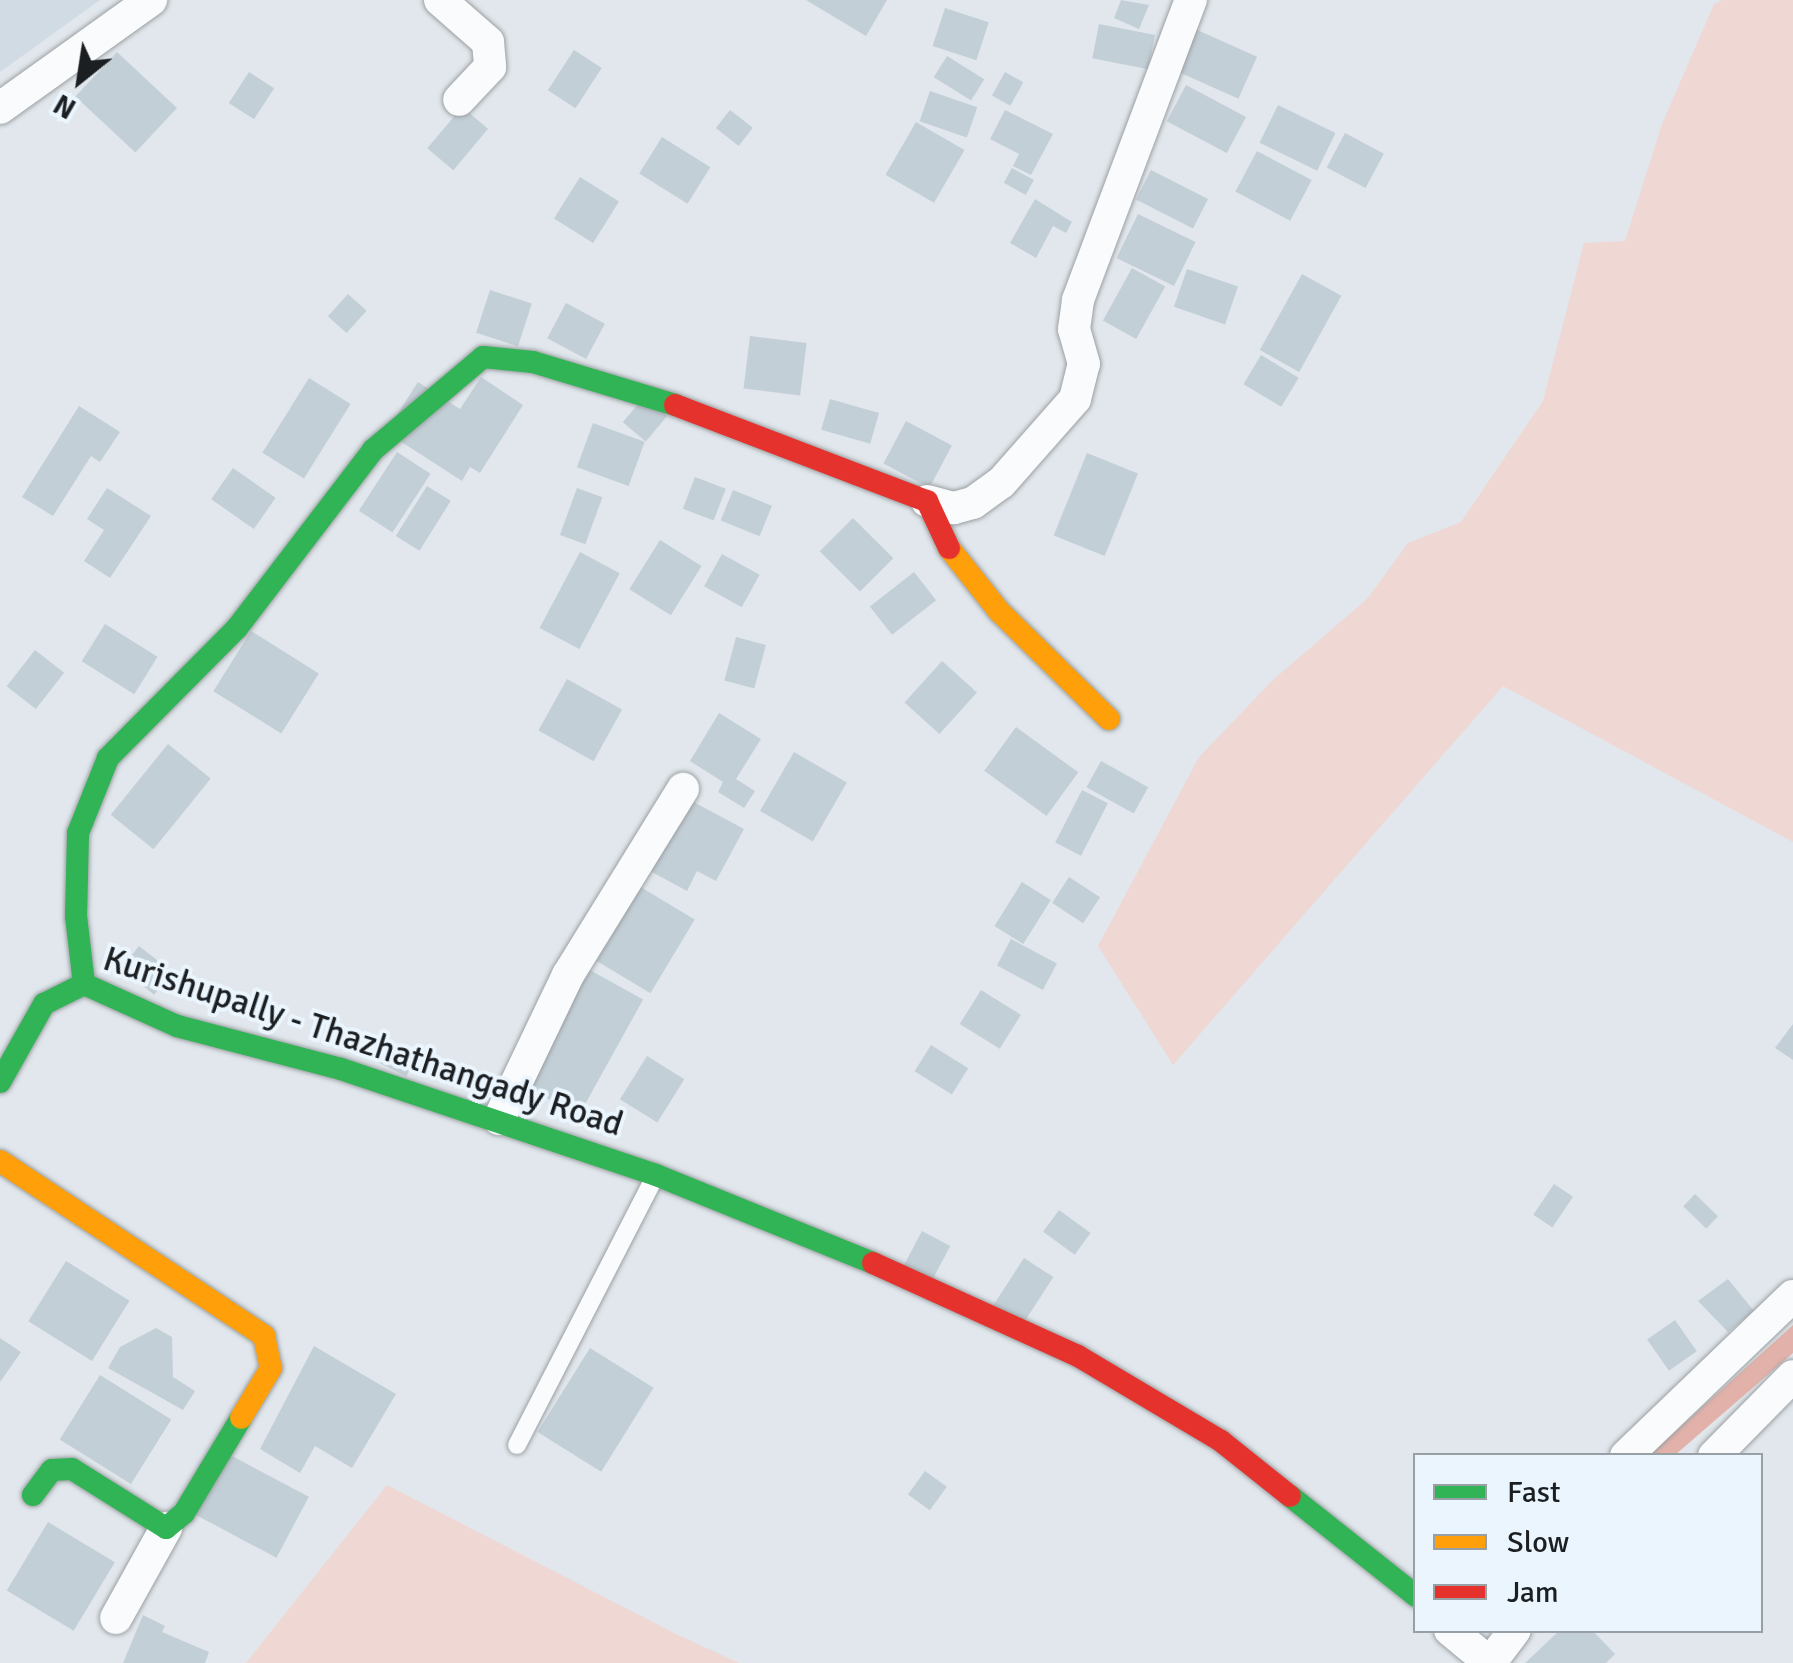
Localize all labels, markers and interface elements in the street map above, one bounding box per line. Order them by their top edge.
north arrow [30,30,130,130]
text: N [48,86,82,126]
street label: Kurishupally - Thazhathangady Road [98,938,628,1146]
legend [1413,1453,1763,1633]
text: Fast [1507,1474,1560,1511]
text: Slow [1507,1524,1569,1561]
text: Jam [1507,1574,1559,1611]

